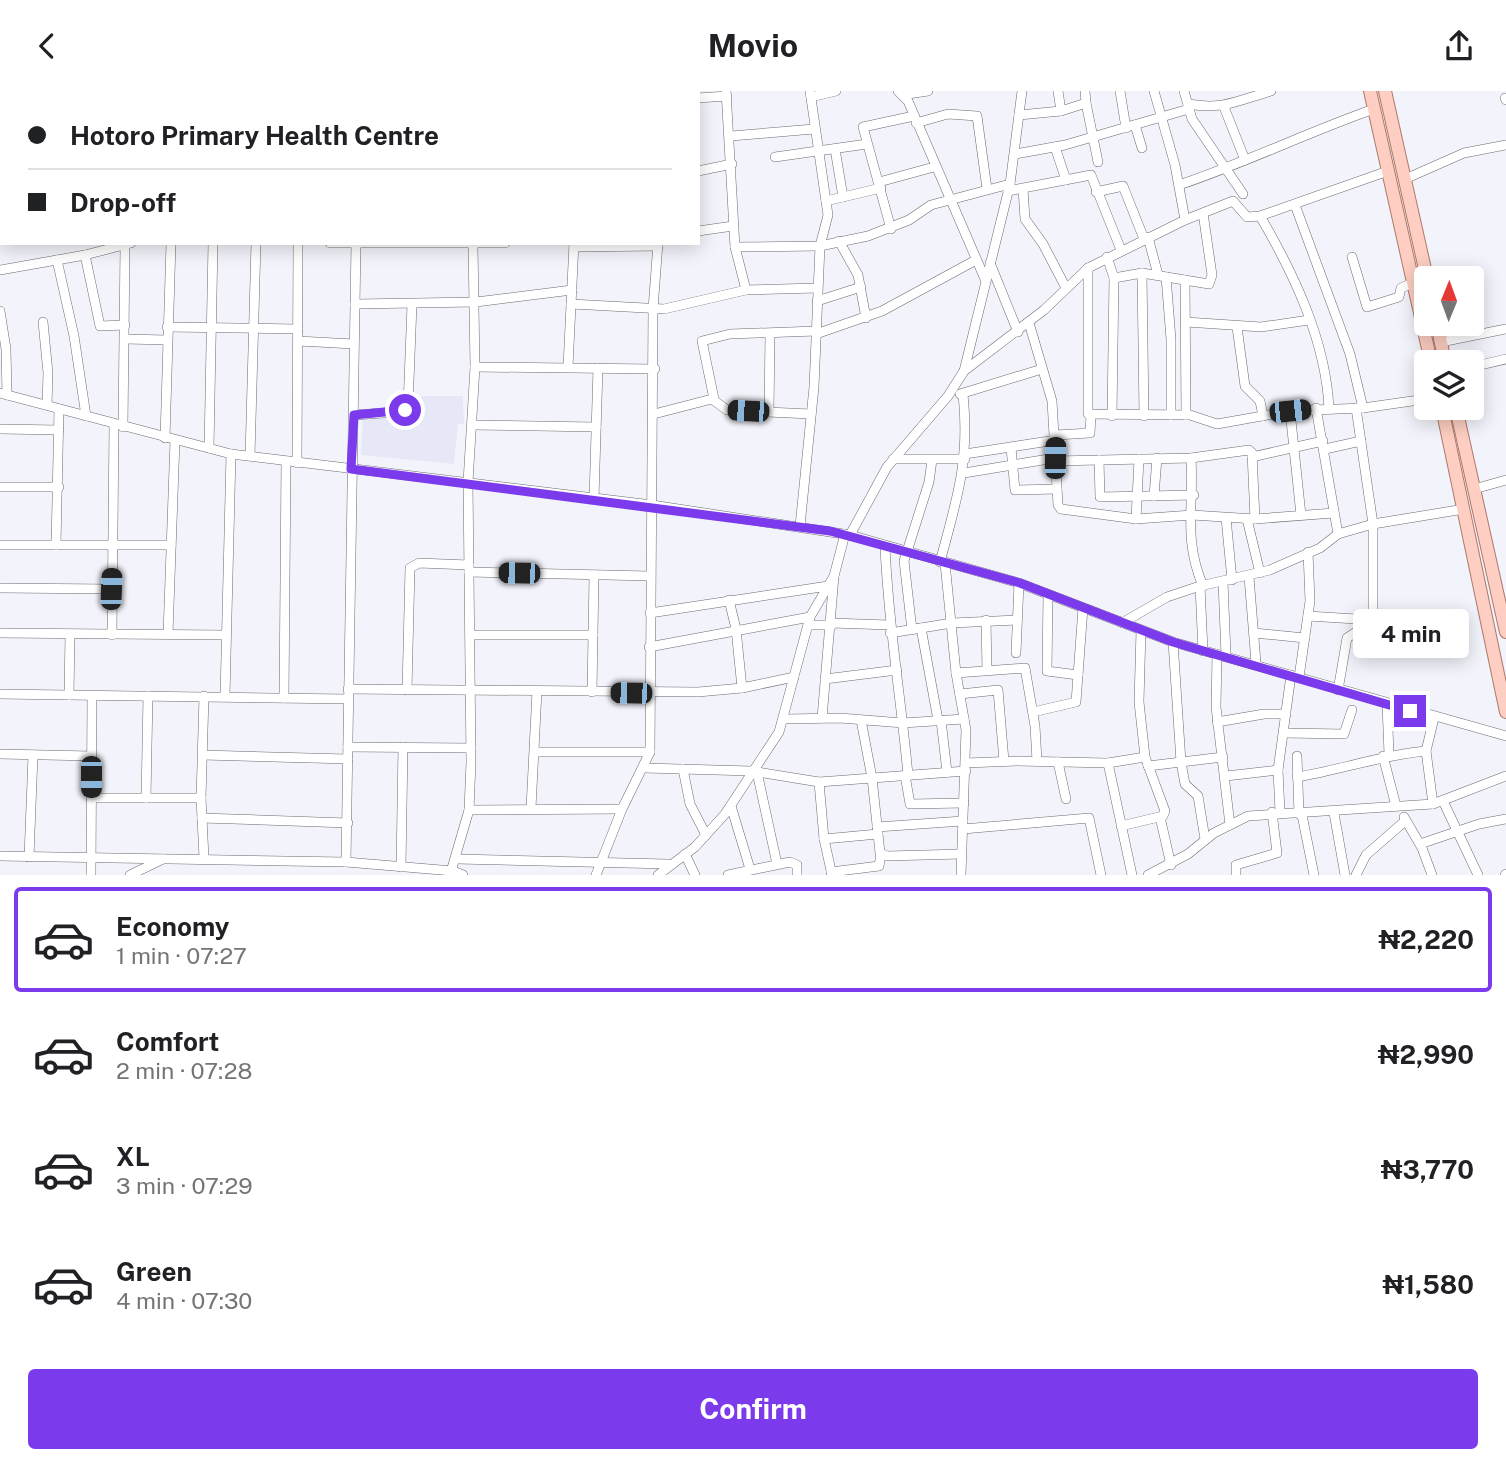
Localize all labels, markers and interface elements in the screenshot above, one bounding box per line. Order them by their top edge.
icon: back [28,27,66,65]
text: Movio [708,27,798,64]
icon: share [1440,27,1478,65]
text: Hotoro Primary Health Centre [70,120,439,151]
text: Drop-off [70,187,176,218]
north arrow [1414,266,1484,336]
map controls [1414,266,1484,420]
button: layers [1414,350,1484,420]
route start [389,394,421,426]
car [1269,398,1312,424]
car [727,399,770,423]
car [1045,437,1066,479]
car [498,562,541,584]
car [100,568,123,610]
callout: 4 min [1352,609,1468,659]
text: 4 min [1381,620,1441,647]
car [610,682,653,704]
route end [1394,695,1426,727]
car [81,756,102,798]
icon: car [32,908,95,971]
text: Economy [116,911,229,942]
text: ₦2,220 [1378,924,1474,955]
text: 1 min · 07:27 [116,942,247,969]
icon: car [32,1023,95,1086]
text: Comfort [116,1026,219,1057]
text: ₦2,990 [1378,1039,1474,1070]
text: 2 min · 07:28 [116,1057,252,1084]
icon: car [32,1138,95,1201]
text: XL [116,1141,150,1172]
text: ₦3,770 [1381,1154,1474,1185]
text: 3 min · 07:29 [116,1172,253,1199]
icon: car [32,1253,95,1316]
text: Green [116,1256,192,1287]
text: ₦1,580 [1382,1269,1474,1300]
text: 4 min · 07:30 [116,1287,252,1314]
button: Confirm [28,1369,1478,1449]

